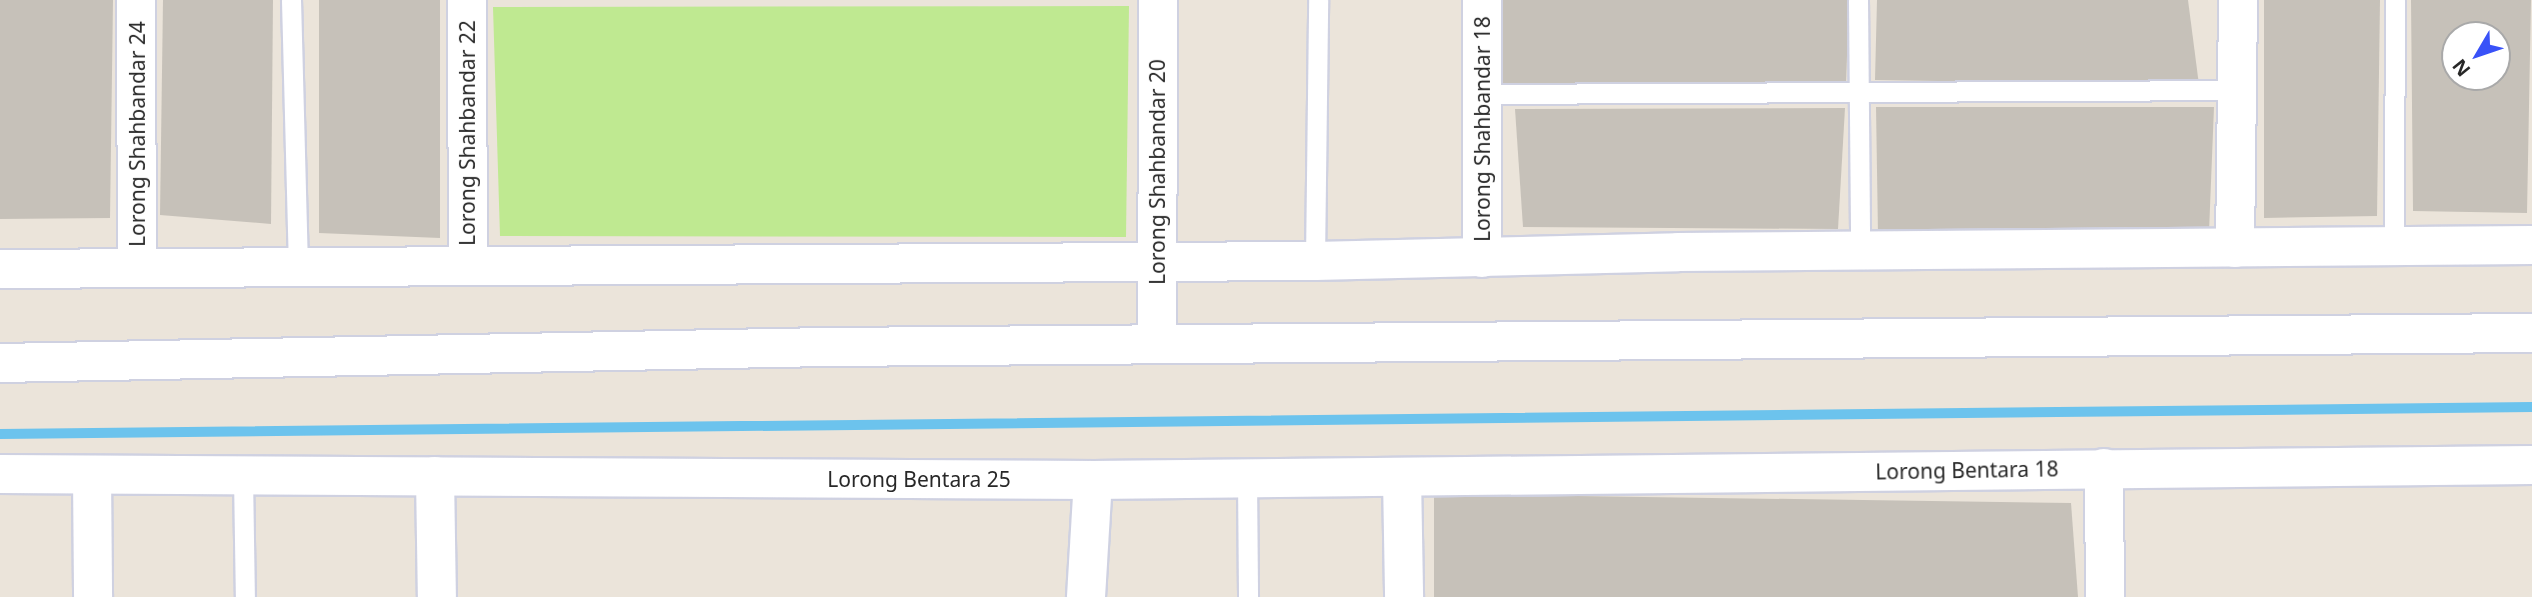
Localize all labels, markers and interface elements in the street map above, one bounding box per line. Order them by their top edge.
street label: Lorong Shahbandar 18 [1469,16,1495,242]
street label: Lorong Shahbandar 22 [454,20,480,246]
street label: Lorong Shahbandar 24 [124,21,150,247]
north arrow [2441,21,2511,91]
text: N [2446,54,2476,82]
street label: Lorong Shahbandar 20 [1144,59,1170,285]
street label: Lorong Bentara 18 [1875,456,2059,484]
street label: Lorong Bentara 25 [827,466,1011,492]

